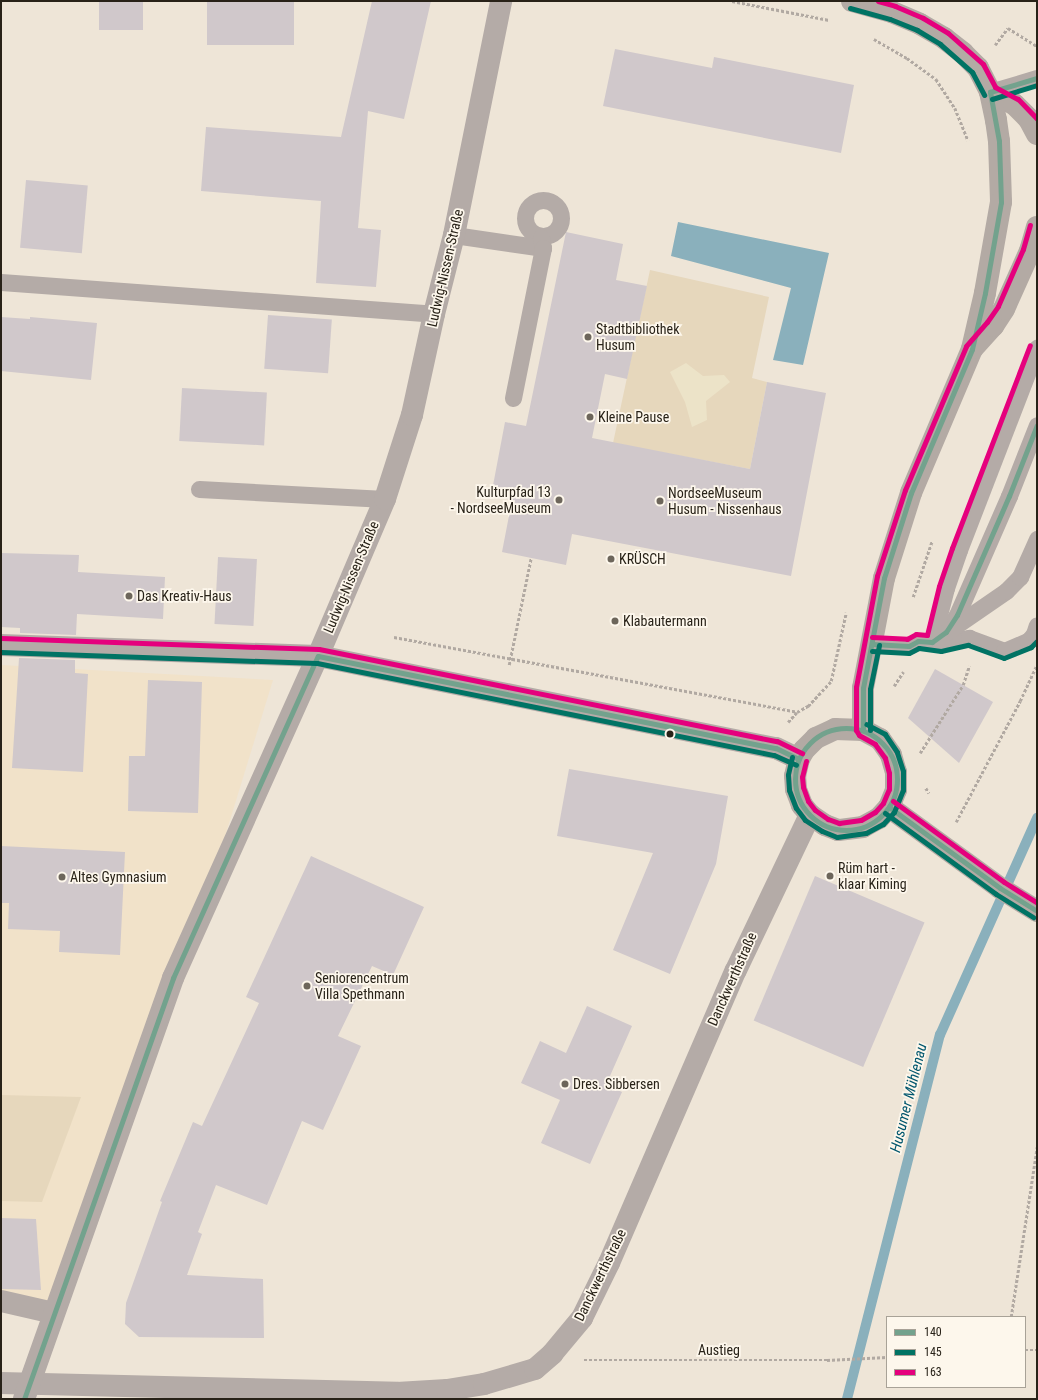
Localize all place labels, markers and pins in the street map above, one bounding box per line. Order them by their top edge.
place label: Stadtbibliothek Husum [596,321,679,354]
marker: Stadtbibliothek Husum [583,332,593,342]
place label: Kleine Pause [598,409,669,425]
marker: Kleine Pause [585,412,595,422]
place label: Kulturpfad 13 - NordseeMuseum [450,484,551,516]
place label: NordseeMuseum Husum - Nissenhaus [668,485,782,518]
marker: Kulturpfad 13 - NordseeMuseum [554,495,564,505]
marker: NordseeMuseum Husum - Nissenhaus [655,496,665,506]
place label: KRÜSCH [619,551,666,567]
marker: KRÜSCH [606,554,616,564]
place label: Das Kreativ-Haus [137,588,232,604]
marker: Das Kreativ-Haus [124,591,134,601]
place label: Klabautermann [623,613,707,629]
marker: Klabautermann [610,616,620,626]
unlabelled marker [665,729,675,739]
place label: Rüm hart - klaar Kiming [838,860,907,892]
place label: Altes Gymnasium [70,869,167,885]
marker: Rüm hart - klaar Kiming [825,871,835,881]
marker: Altes Gymnasium [57,872,67,882]
place label: Seniorencentrum Villa Spethmann [315,970,409,1002]
marker: Seniorencentrum Villa Spethmann [302,981,312,991]
place label: Dres. Sibbersen [573,1076,660,1092]
marker: Dres. Sibbersen [560,1079,570,1089]

